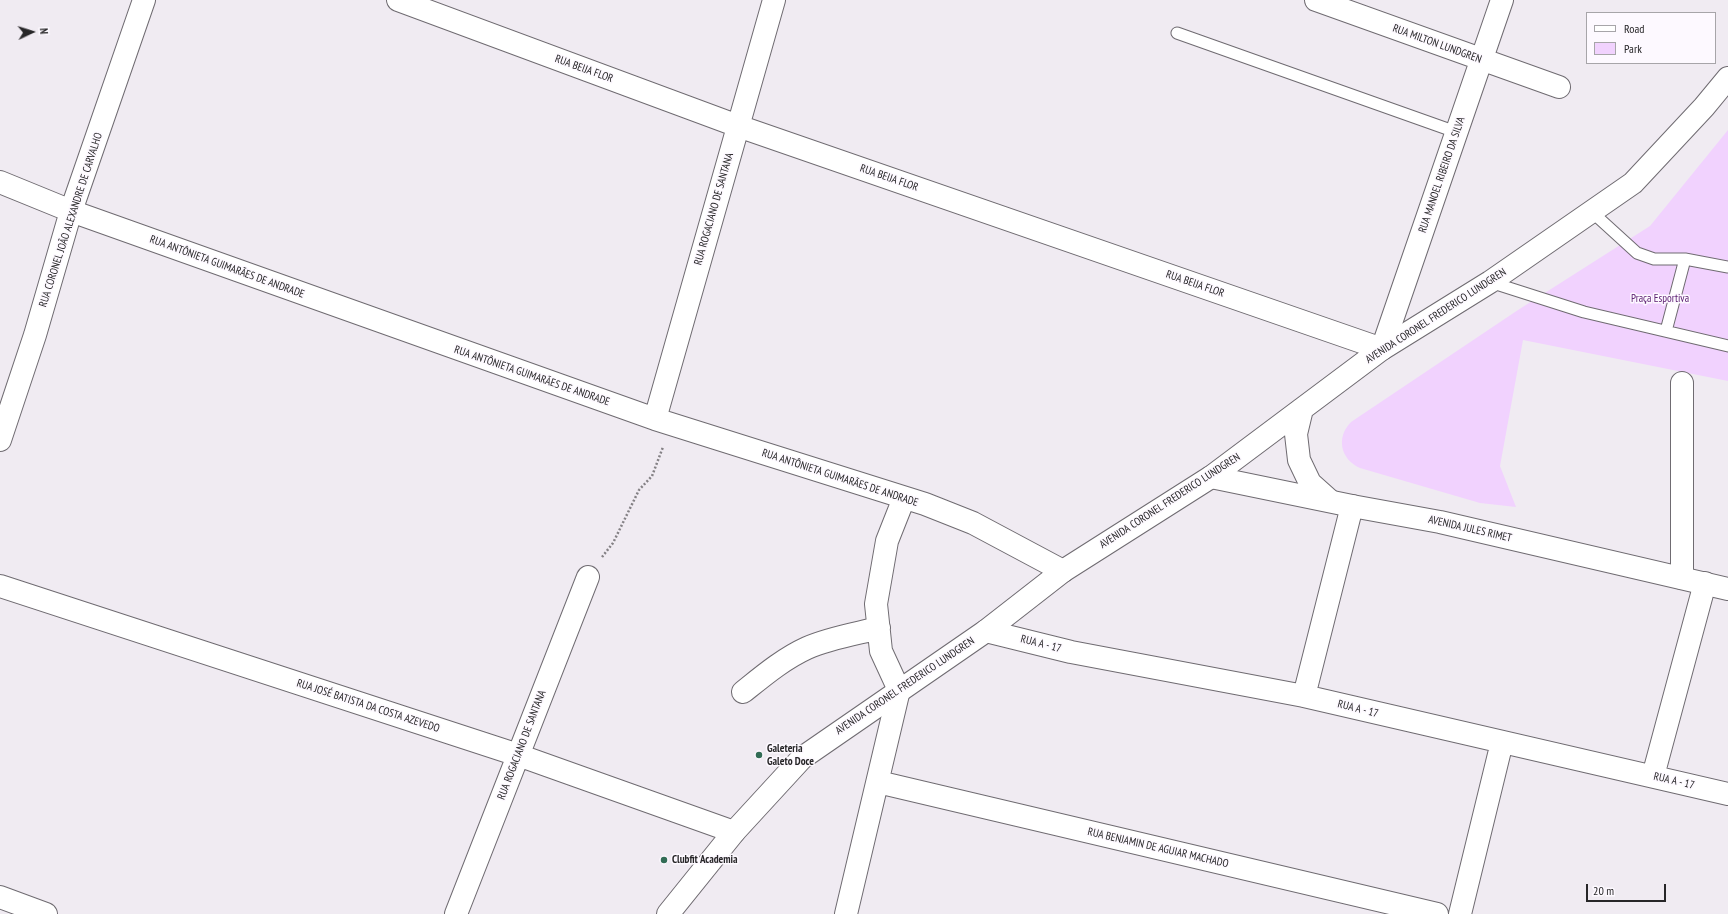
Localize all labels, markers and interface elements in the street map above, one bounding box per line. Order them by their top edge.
north arrow [12,12,52,52]
legend [1586,12,1716,64]
text: Road [1624,21,1644,36]
street label: RUA MILTON LUNDGREN [1391,22,1483,66]
text: N [37,28,51,35]
text: Park [1624,41,1642,56]
street label: RUA BEIJA FLOR [553,52,615,86]
street label: RUA MANOEL RIBEIRO DA SILVA [1416,115,1468,235]
street label: RUA CORONEL JOÃO ALEXANDRE DE CARVALHO [36,131,106,309]
street label: RUA ROGACIANO DE SANTANA [692,151,736,267]
street label: RUA BEIJA FLOR [858,162,920,194]
street label: RUA ANTÔNIETA GUIMARÃES DE ANDRADE [148,233,306,301]
street label: AVENIDA CORONEL FREDERICO LUNDGREN [1363,266,1509,366]
street label: RUA BEIJA FLOR [1164,268,1226,300]
park label: Praça Esportiva [1631,292,1689,306]
street label: RUA ANTÔNIETA GUIMARÃES DE ANDRADE [453,343,611,409]
street label: RUA ANTÔNIETA GUIMARÃES DE ANDRADE [760,446,920,510]
street label: AVENIDA CORONEL FREDERICO LUNDGREN [1097,451,1243,551]
street label: AVENIDA JULES RIMET [1427,513,1513,545]
street label: RUA A - 17 [1019,633,1063,655]
street label: AVENIDA CORONEL FREDERICO LUNDGREN [833,634,977,738]
street label: RUA JOSÉ BATISTA DA COSTA AZEVEDO [295,677,441,735]
street label: RUA ROGACIANO DE SANTANA [495,688,549,802]
street label: RUA A - 17 [1336,698,1380,720]
place label: Galeteria Galeto Doce [767,742,814,768]
marker: Galeteria Galeto Doce [754,750,764,760]
street label: RUA A - 17 [1652,770,1696,792]
street label: RUA BENJAMIN DE AGUIAR MACHADO [1086,825,1230,871]
place label: Clubfit Academia [672,853,738,867]
marker: Clubfit Academia [659,855,669,865]
scale bar [1588,876,1668,902]
text: 20 m [1593,883,1614,898]

